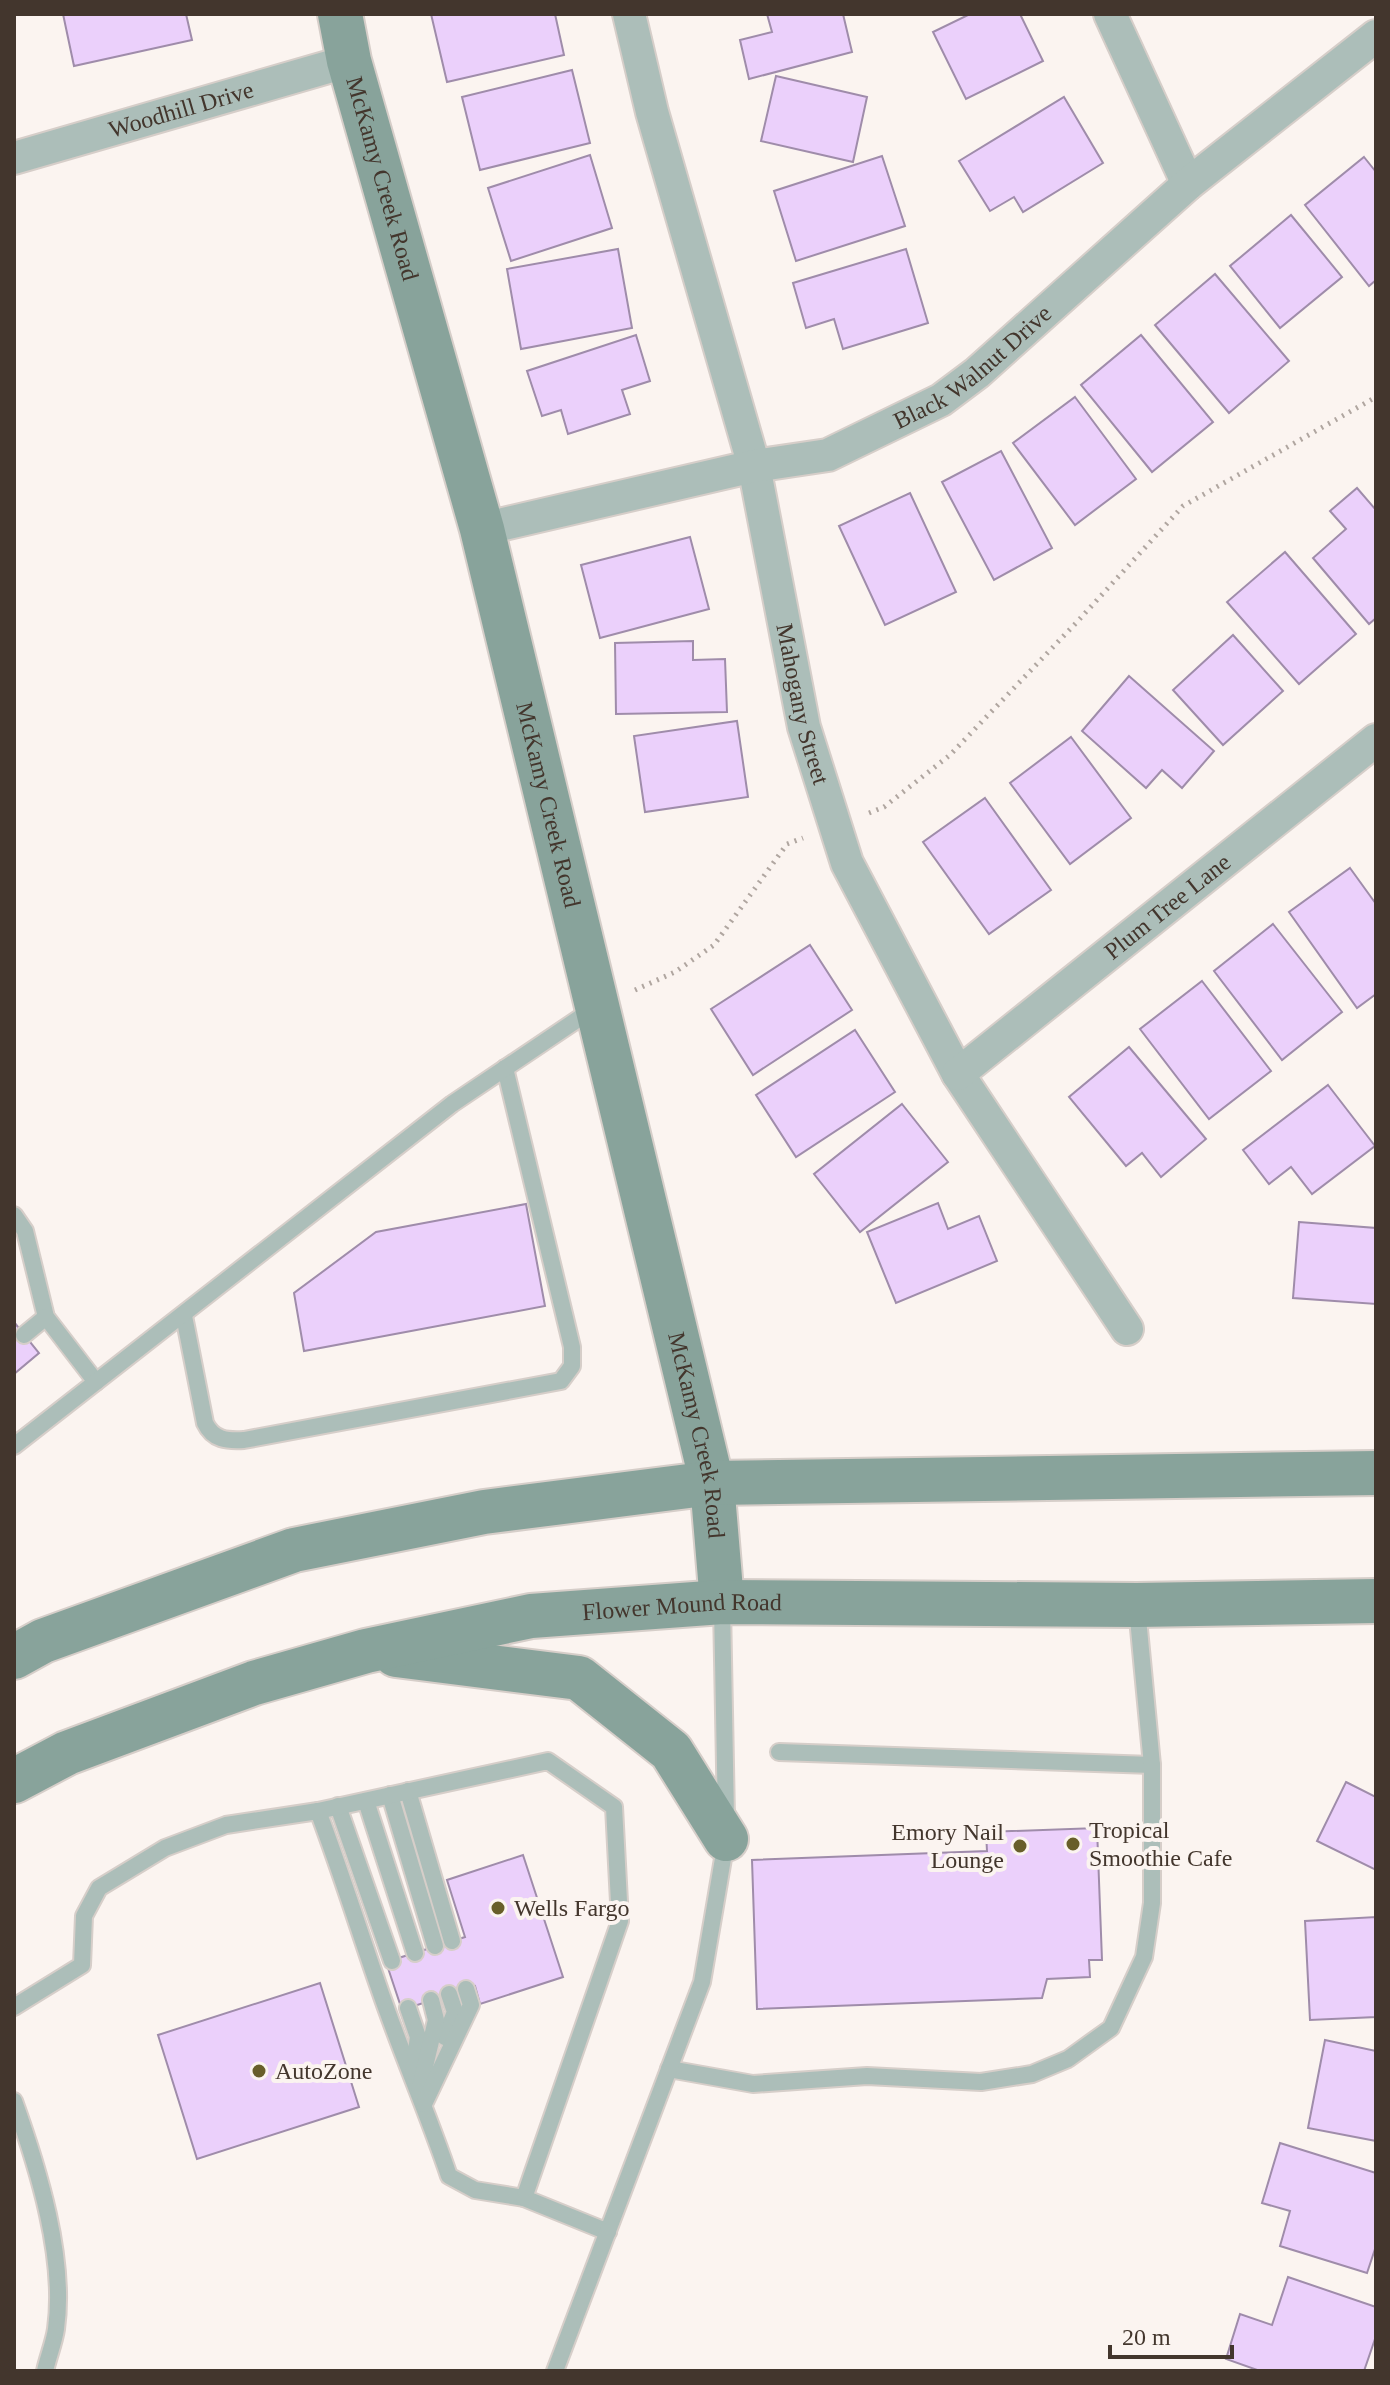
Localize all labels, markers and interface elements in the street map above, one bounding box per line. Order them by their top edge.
street label: McKamy Creek Road [341,74,424,283]
street label: Woodhill Drive [106,76,257,143]
street label: Black Walnut Drive [889,300,1056,434]
street label: Mahogany Street [771,621,834,788]
street label: McKamy Creek Road [511,699,586,910]
street label: Plum Tree Lane [1099,849,1235,965]
street label: McKamy Creek Road [663,1329,730,1540]
street label: Flower Mound Road [581,1589,782,1625]
place label: Tropical Smoothie Cafe [1089,1817,1232,1871]
place label: Emory Nail Lounge [891,1819,1004,1873]
marker: Tropical Smoothie Cafe [1064,1835,1082,1853]
marker: Emory Nail Lounge [1011,1837,1029,1855]
place label: Wells Fargo [514,1895,630,1921]
marker: Wells Fargo [489,1899,507,1917]
place label: AutoZone [275,2058,372,2084]
marker: AutoZone [250,2062,268,2080]
scale bar [1110,2309,1232,2359]
text: 20 m [1122,2324,1171,2350]

